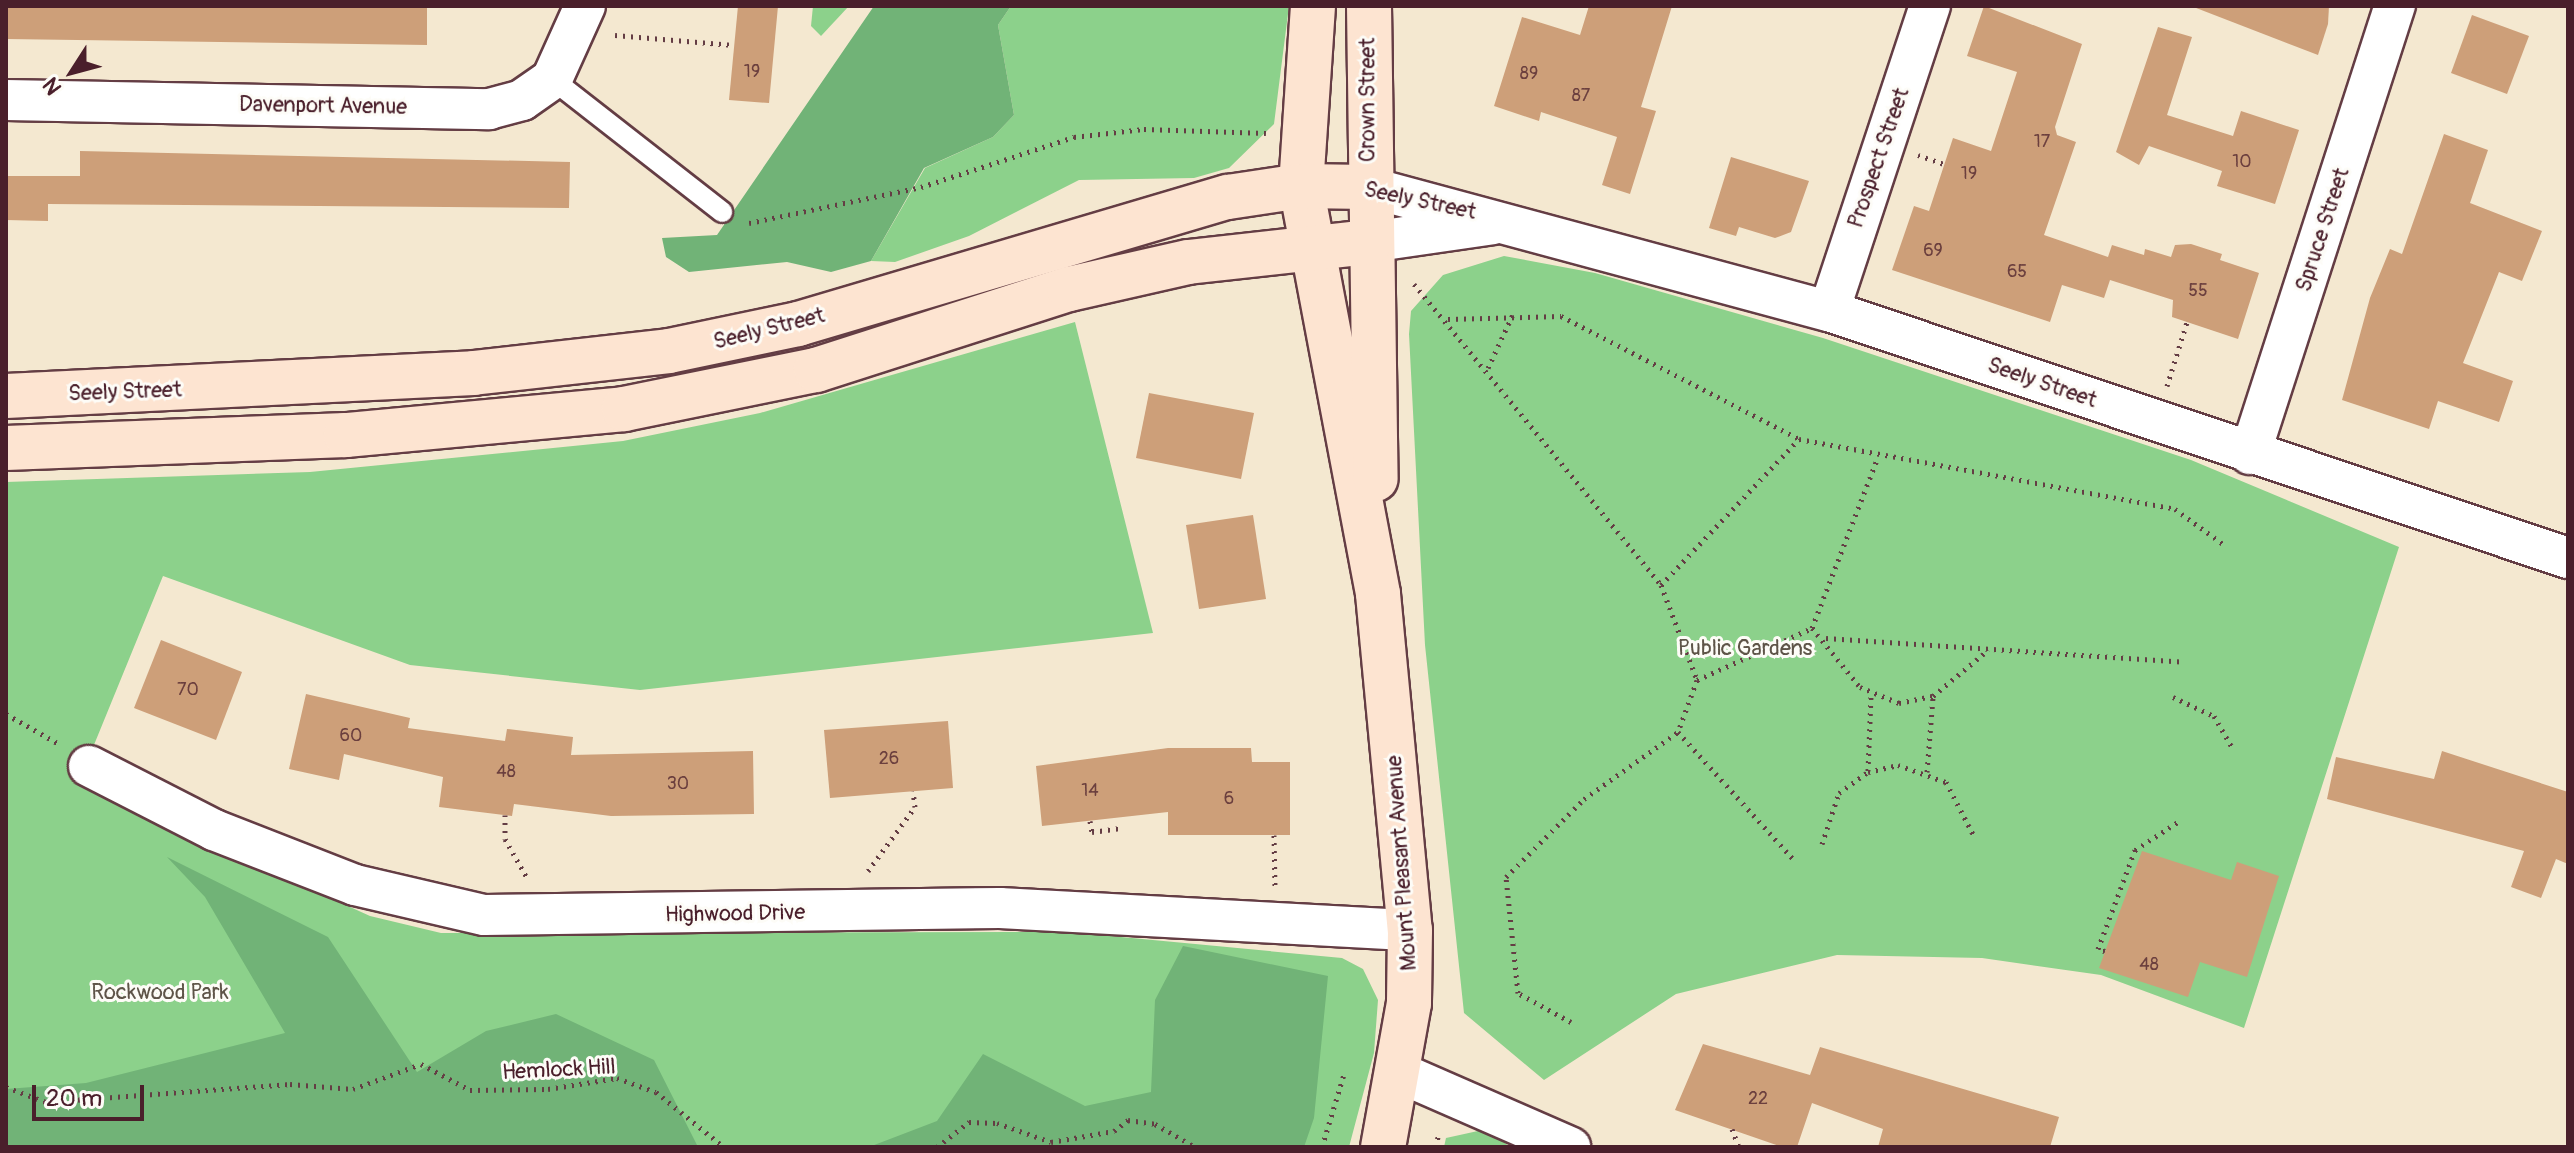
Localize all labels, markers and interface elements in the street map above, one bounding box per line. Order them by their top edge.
north arrow [32,32,112,112]
street label: Crown Street [1355,38,1381,162]
house number: 19 [744,61,760,83]
house number: 89 [1520,63,1538,85]
text: N [37,72,68,100]
street label: Prospect Street [1843,84,1915,232]
house number: 87 [1572,85,1590,107]
street label: Davenport Avenue [239,91,407,121]
house number: 17 [2034,131,2050,153]
house number: 10 [2232,151,2252,173]
house number: 19 [1961,163,1977,185]
street label: Spruce Street [2291,165,2355,295]
street label: Seely Street [1362,176,1478,226]
house number: 69 [1923,240,1943,262]
house number: 65 [2007,261,2027,283]
house number: 55 [2188,280,2208,302]
street label: Seely Street [711,302,827,356]
street label: Seely Street [1984,352,2100,414]
street label: Seely Street [68,377,182,407]
park label: Public Gardens [1678,636,1812,662]
house number: 70 [177,679,199,701]
house number: 60 [340,725,362,747]
house number: 26 [879,748,899,770]
street label: Mount Pleasant Avenue [1381,754,1423,972]
house number: 48 [496,761,516,783]
house number: 30 [667,773,689,795]
house number: 14 [1081,780,1099,802]
house number: 6 [1224,788,1234,810]
street label: Highwood Drive [665,900,805,928]
house number: 48 [2139,954,2159,976]
park label: Rockwood Park [91,980,229,1006]
street label: Hemlock Hill [502,1054,616,1086]
scale bar [36,1069,148,1119]
text: 20 m [46,1084,102,1113]
house number: 22 [1748,1088,1768,1110]

